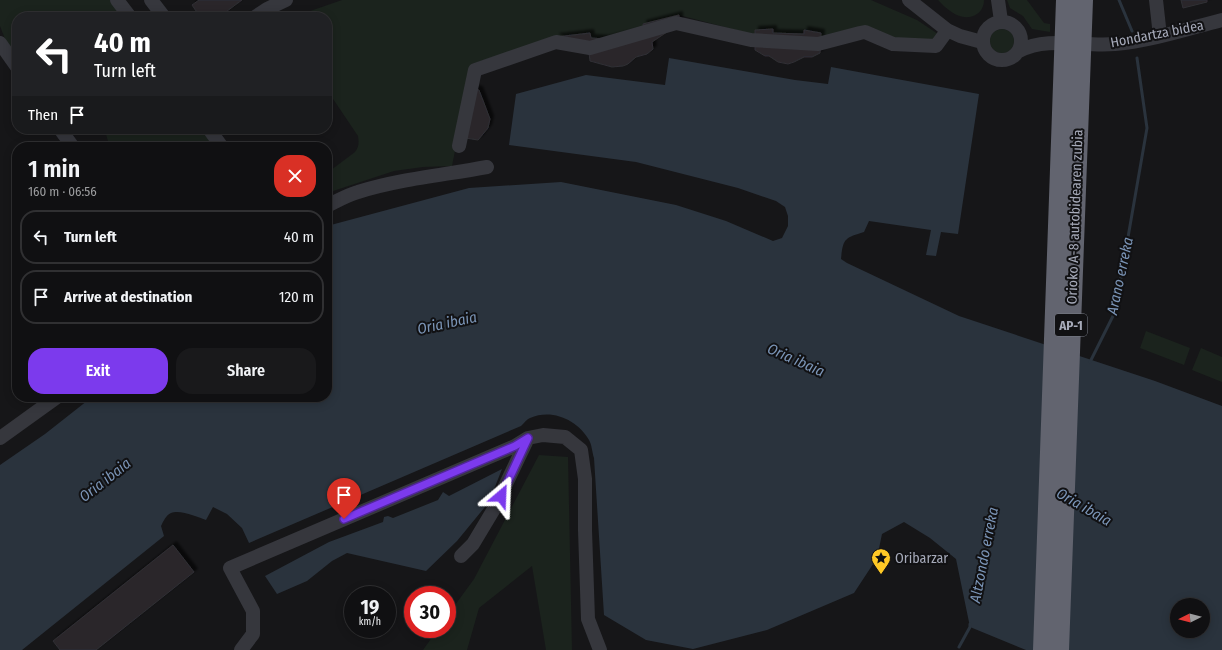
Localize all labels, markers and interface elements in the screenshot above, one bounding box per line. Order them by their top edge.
street label: Hondartza bidea [1109,17,1205,51]
text: 40 m [94,26,151,59]
icon: left [28,28,80,80]
text: Turn left [94,60,156,82]
icon: arrive [66,104,88,126]
text: Then [28,106,58,124]
street label: Orioko A-8 autobidearen zubia [1063,129,1087,305]
text: 1 min [28,155,80,183]
button: close [274,155,316,197]
text: 160 m · 06:56 [28,184,97,199]
icon: left [30,226,52,248]
text: Turn left [64,228,117,246]
text: 40 m [284,228,314,246]
water label: Arano erreka [1103,235,1137,317]
icon: arrive [30,286,52,308]
text: Arrive at destination [64,288,192,306]
text: 120 m [279,288,314,306]
water label: Oria ibaia [415,308,479,338]
road number: AP-1 [1055,314,1087,336]
water label: Oria ibaia [765,339,828,381]
button: Exit [28,348,168,394]
button: Share [176,348,316,394]
water label: Oria ibaia [76,454,135,506]
position arrow [480,475,522,517]
pin [327,478,361,519]
icon: arrive [333,484,355,506]
water label: Oria ibaia [1053,484,1115,530]
water label: Altzondo erreka [966,506,1002,605]
place icon: Oribarzar [870,547,892,575]
place label: Oribarzar [895,550,948,567]
speed limit sign: 30 [404,586,456,638]
text: 19 [361,595,379,619]
north arrow [1170,598,1210,638]
map controls [1170,598,1210,638]
text: km/h [359,616,381,628]

